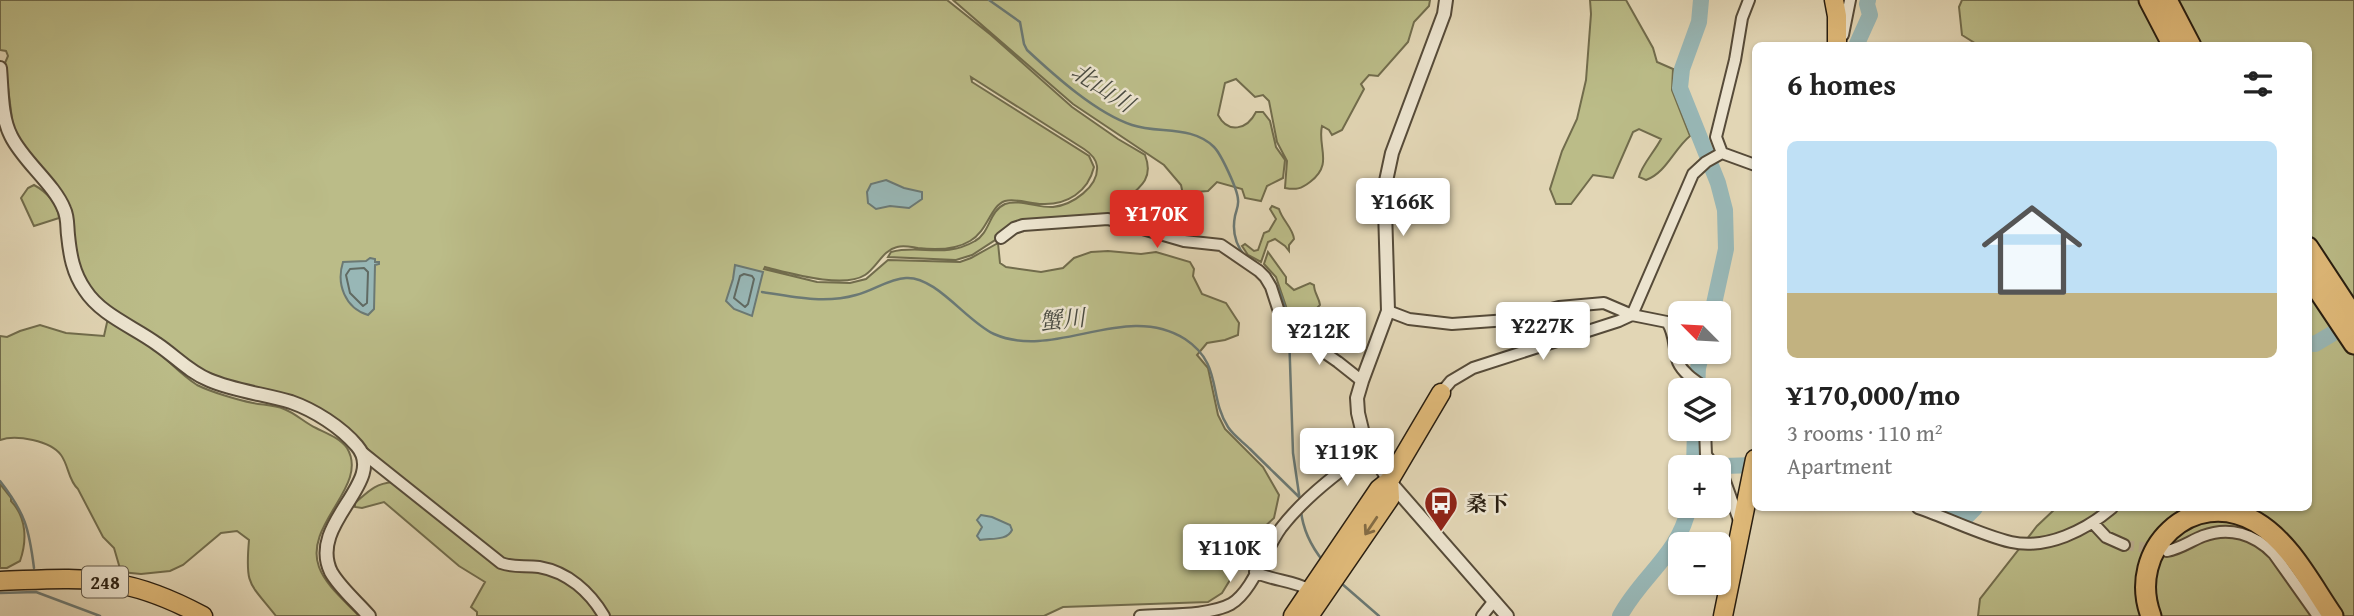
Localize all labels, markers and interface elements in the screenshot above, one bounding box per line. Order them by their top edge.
water label: 北山川 [1065,54,1143,121]
text: 6 homes [1787,62,1896,106]
icon: filters [2239,65,2277,103]
pin: ¥166K [1354,178,1452,238]
text: ¥166K [1372,184,1434,217]
icon: home [1969,187,2095,313]
pin: ¥170K [1108,190,1206,250]
text: ¥170K [1126,196,1188,229]
water label: 蟹川 [1037,300,1090,338]
north arrow [1668,301,1731,364]
map controls [1668,301,1731,595]
pin: ¥227K [1494,302,1592,362]
pin: ¥212K [1270,308,1368,367]
text: ¥227K [1512,308,1574,341]
text: ¥212K [1288,313,1350,346]
text: ¥170,000/mo [1787,372,1960,416]
button: layers [1668,378,1731,441]
text: 3 rooms · 110 m² [1787,416,1942,449]
pin: ¥119K [1298,428,1396,488]
text: ¥119K [1316,434,1378,467]
text: Apartment [1787,449,1892,482]
button: + [1668,455,1731,518]
bus stop icon: 桑下 [1422,484,1460,533]
place label: 桑下 [1466,488,1508,519]
one-way arrow [1364,516,1378,536]
pin: ¥110K [1181,524,1279,584]
text: ¥110K [1199,530,1261,563]
button: − [1668,532,1731,595]
road number: 248 [82,566,128,597]

